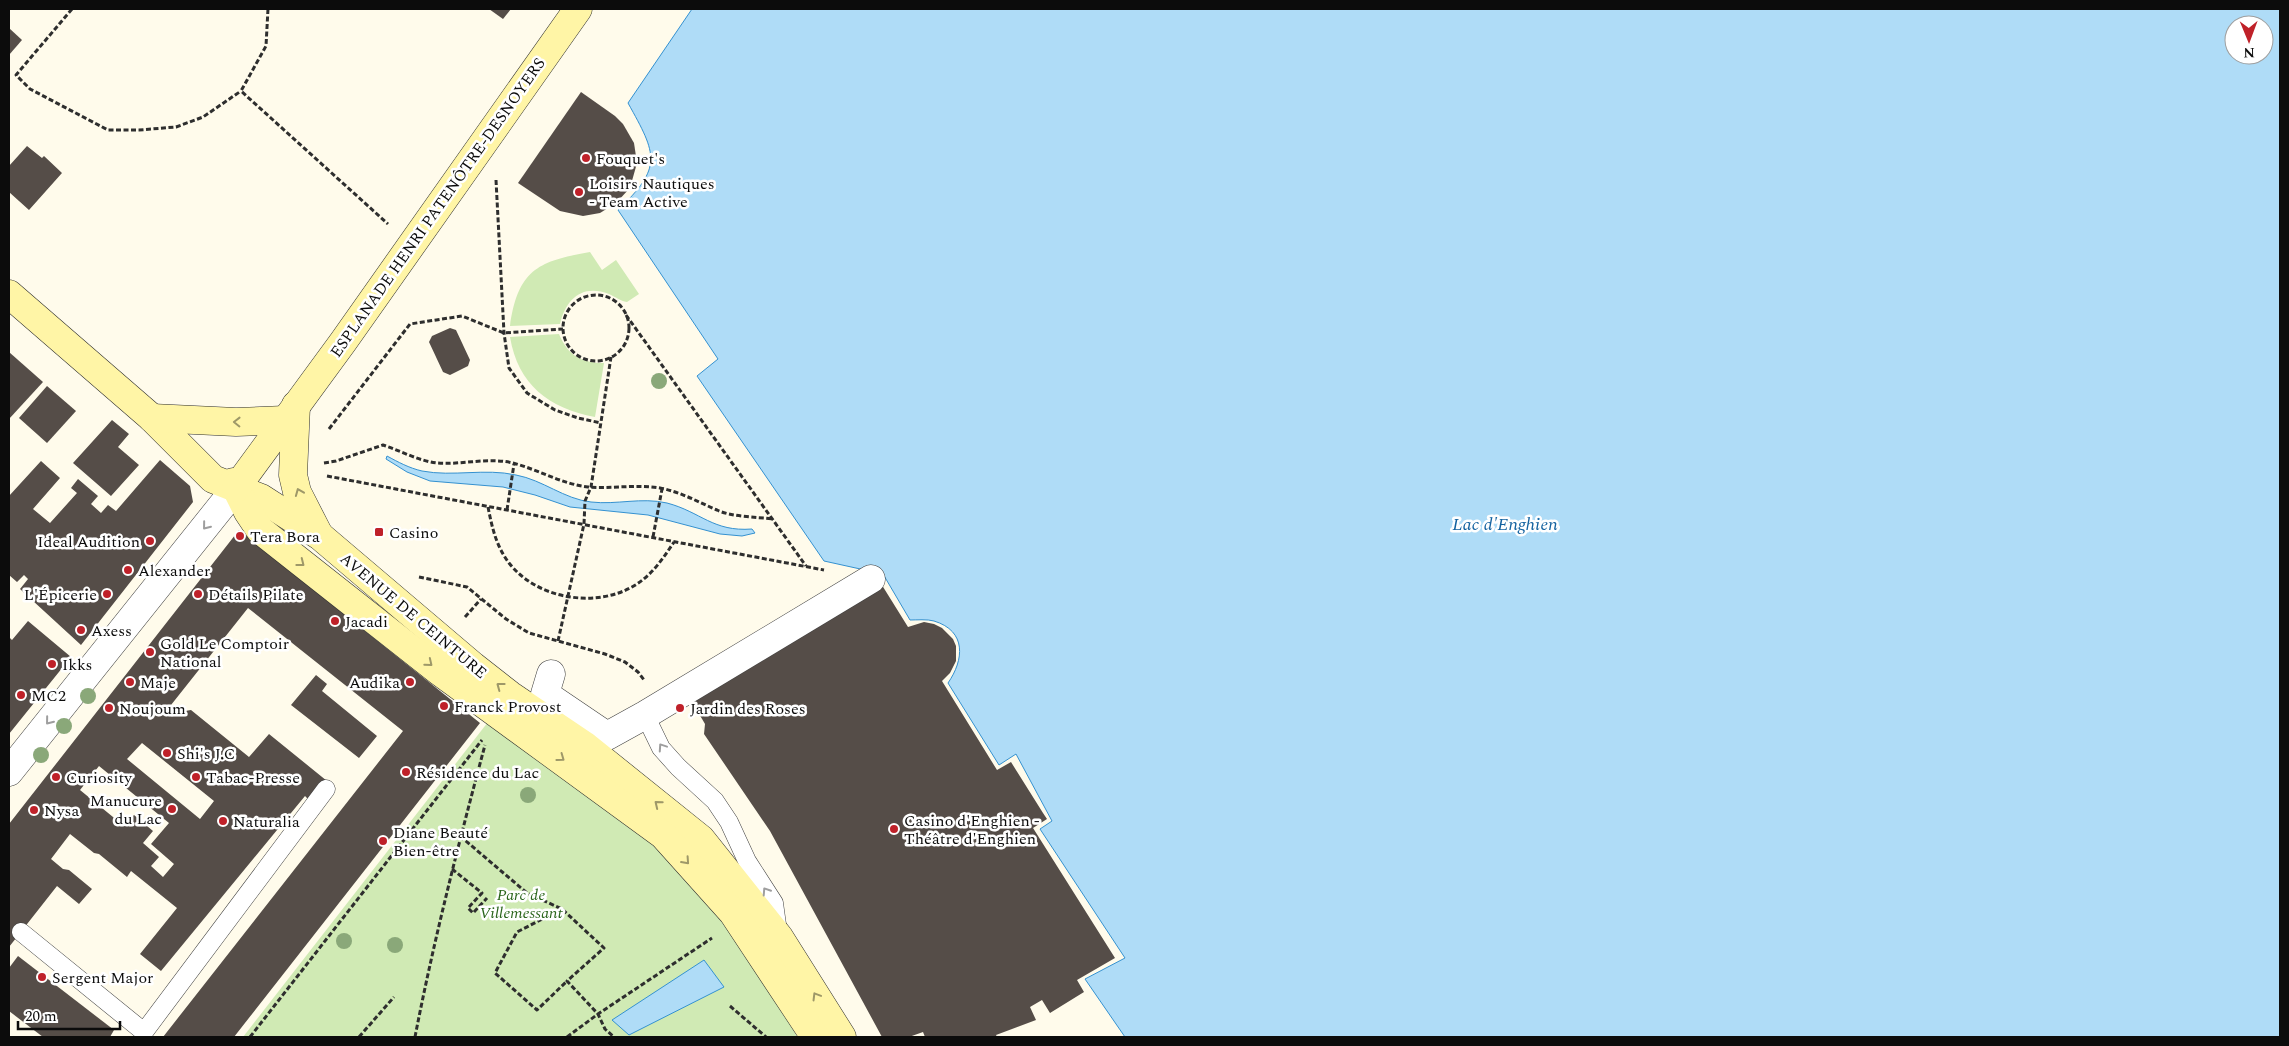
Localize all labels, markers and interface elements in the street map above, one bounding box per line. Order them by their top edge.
north arrow [2224,15,2274,65]
text: N [2243,42,2255,63]
street label: ESPLANADE HENRI PATENÔTRE-DESNOYERS [324,53,551,362]
place label: Fouquet's [596,147,665,171]
marker: Fouquet's [580,152,592,164]
place label: Loisirs Nautiques - Team Active [589,172,715,214]
marker: Loisirs Nautiques - Team Active [573,186,585,198]
one-way arrow [232,417,240,427]
one-way arrow [295,488,305,497]
water label: Lac d'Enghien [1452,511,1558,538]
one-way arrow [203,520,211,529]
place label: Casino [389,521,438,545]
place label: Tera Bora [250,525,320,549]
marker: Casino [373,526,385,538]
place label: Ideal Audition [37,530,140,554]
marker: Tera Bora [234,530,246,542]
marker: Ideal Audition [144,535,156,547]
street label: AVENUE DE CEINTURE [335,547,492,685]
one-way arrow [295,557,304,565]
place label: Alexander [138,559,210,583]
marker: Alexander [122,564,134,576]
place label: L'Épicerie [24,583,97,607]
place label: Détails Pilate [208,583,303,607]
marker: L'Épicerie [101,588,113,600]
marker: Détails Pilate [192,588,204,600]
place label: Jacadi [345,610,388,634]
marker: Jacadi [329,615,341,627]
place label: Axess [91,619,132,643]
marker: Axess [75,624,87,636]
place label: Gold Le Comptoir National [160,632,289,674]
marker: Gold Le Comptoir National [144,646,156,658]
place label: Ikks [62,653,93,677]
marker: Ikks [46,658,58,670]
one-way arrow [423,658,432,666]
place label: Maje [140,671,176,695]
place label: Audika [349,671,400,695]
marker: Maje [124,676,136,688]
marker: Audika [404,676,416,688]
place label: MC2 [31,684,66,708]
one-way arrow [497,684,506,692]
marker: MC2 [15,689,27,701]
place label: Franck Provost [454,695,562,719]
place label: Noujoum [119,697,186,721]
place label: Jardin des Roses [690,697,806,721]
marker: Franck Provost [438,700,450,712]
marker: Noujoum [103,702,115,714]
marker: Jardin des Roses [674,702,686,714]
one-way arrow [47,715,55,724]
place label: Shi's J.C [177,742,235,766]
one-way arrow [659,743,668,753]
marker: Shi's J.C [161,747,173,759]
one-way arrow [555,753,564,761]
place label: Résidence du Lac [416,761,539,785]
place label: Curiosity [66,766,133,790]
place label: Tabac-Presse [206,766,300,790]
marker: Résidence du Lac [400,766,412,778]
marker: Curiosity [50,771,62,783]
marker: Tabac-Presse [190,771,202,783]
place label: Manucure du Lac [90,789,162,831]
place label: Nysa [44,799,79,823]
one-way arrow [655,802,664,810]
marker: Manucure du Lac [166,803,178,815]
marker: Nysa [28,804,40,816]
place label: Casino d'Enghien - Théâtre d'Enghien [904,809,1040,851]
place label: Naturalia [233,810,300,834]
marker: Naturalia [217,815,229,827]
place label: Diane Beauté Bien-être [393,821,488,863]
marker: Casino d'Enghien - Théâtre d'Enghien [888,823,900,835]
marker: Diane Beauté Bien-être [377,835,389,847]
one-way arrow [680,855,689,864]
park label: Parc de Villemessant [479,883,563,925]
one-way arrow [763,888,773,897]
place label: Sergent Major [52,966,153,990]
marker: Sergent Major [36,971,48,983]
one-way arrow [812,992,822,1001]
scale bar [18,998,120,1030]
text: 20 m [25,1005,57,1028]

